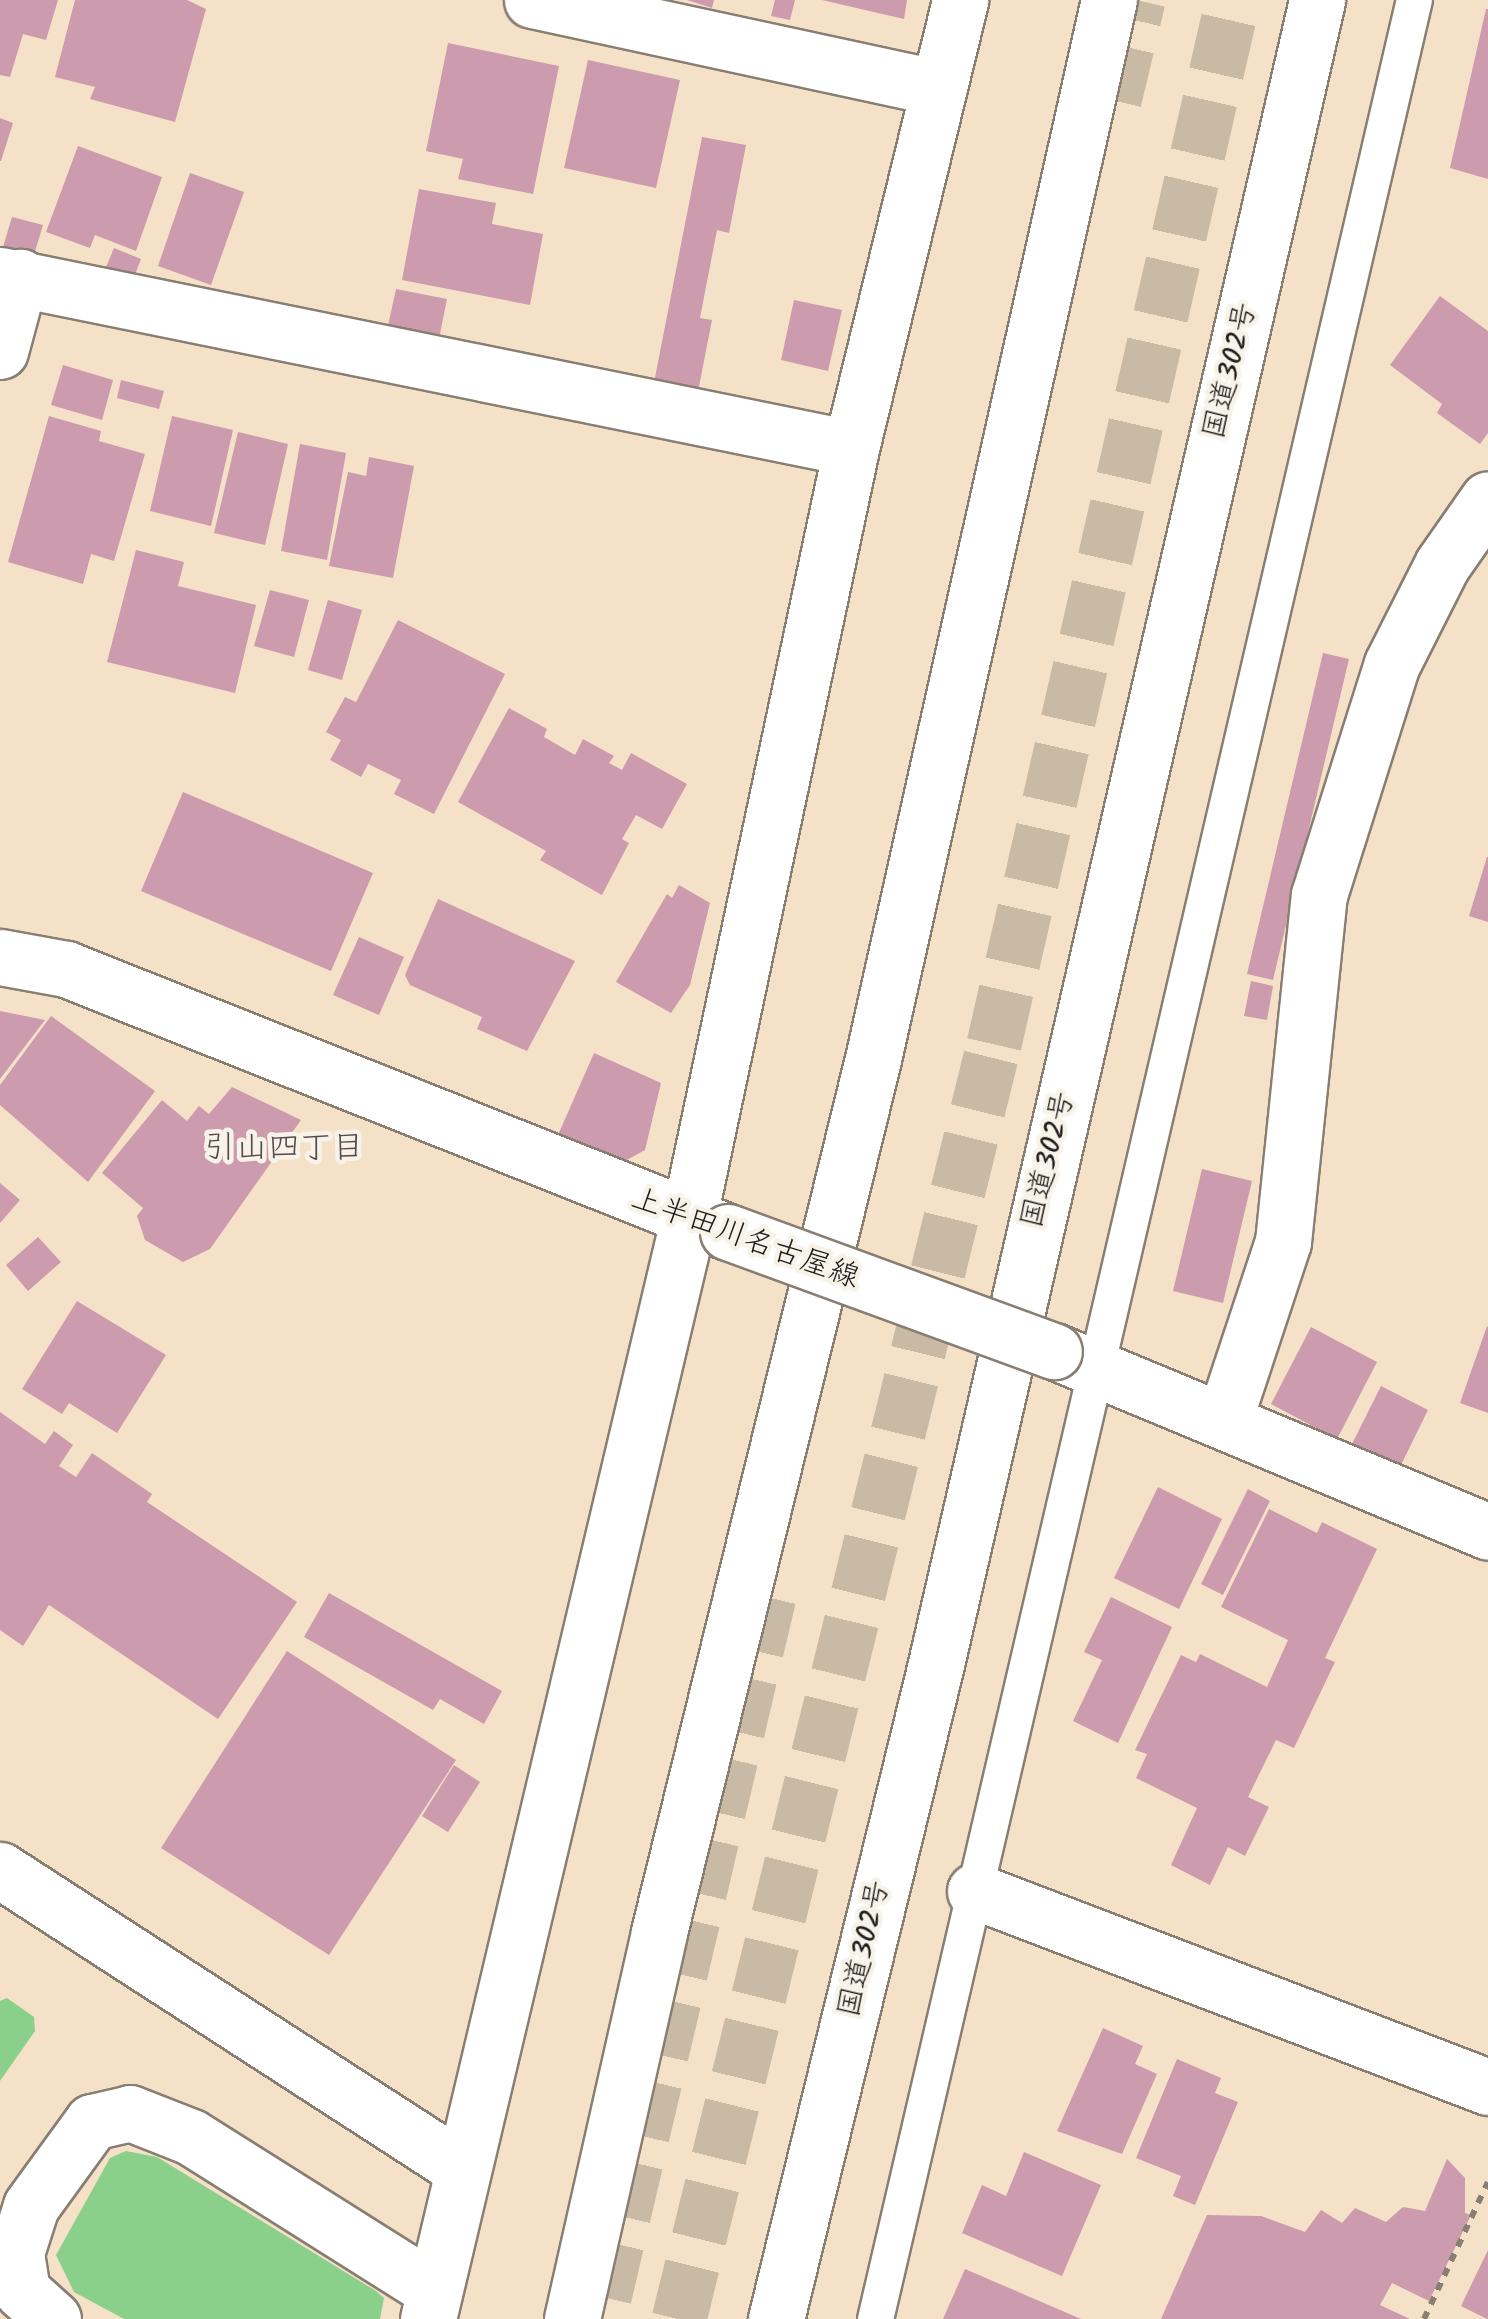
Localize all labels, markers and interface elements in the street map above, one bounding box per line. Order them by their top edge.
street label: 国道302号 [1197,299,1265,443]
street label: 国道302号 [1015,1088,1083,1232]
district label: 引山四丁目 [204,1130,364,1168]
street label: 上半田川名古屋線 [626,1181,864,1297]
street label: 国道302号 [832,1877,898,2021]

